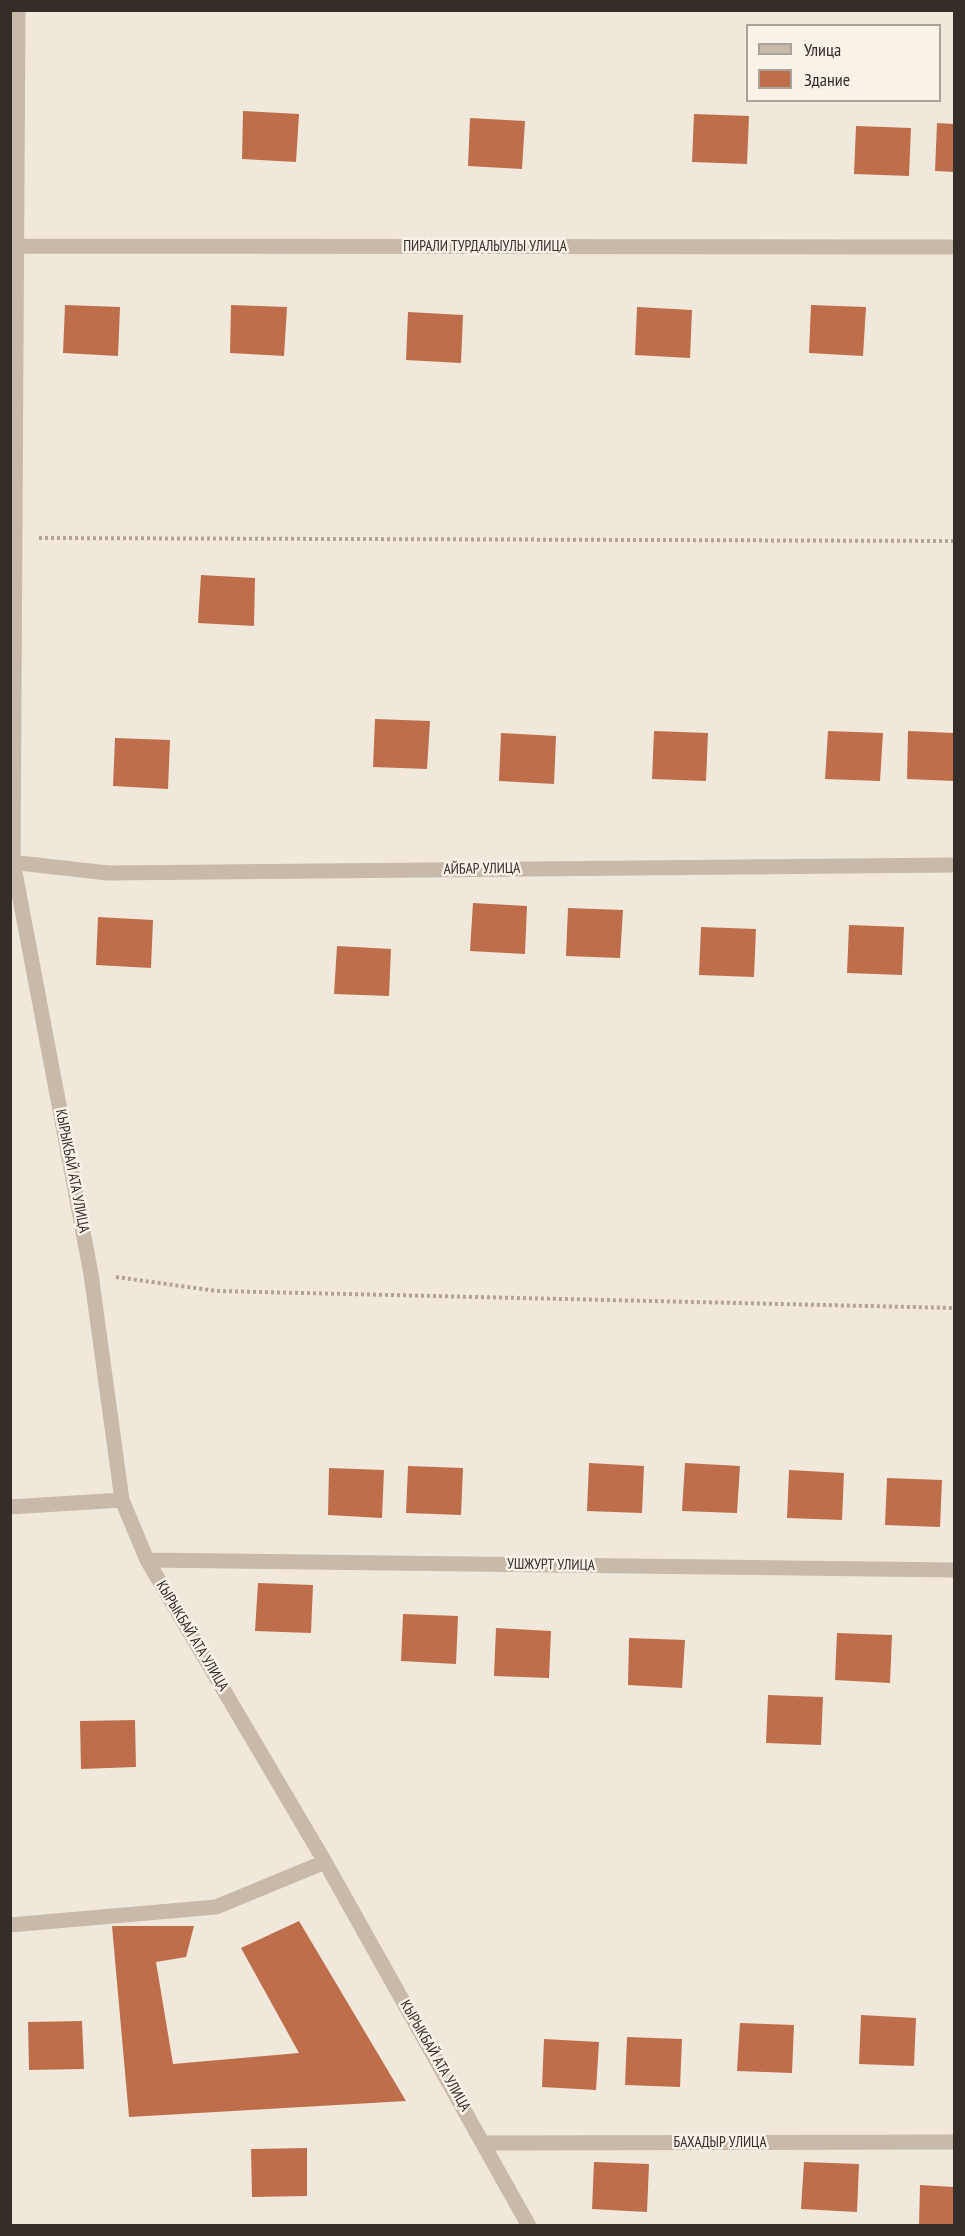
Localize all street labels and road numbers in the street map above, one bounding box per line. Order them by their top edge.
street label: ПИРАЛИ ТУРДАЛЫУЛЫ УЛИЦА [403,238,567,256]
street label: АЙБАР УЛИЦА [444,859,520,879]
street label: КЫРЫКБАЙ АТА УЛИЦА [51,1108,93,1234]
street label: УШЖУРТ УЛИЦА [507,1555,595,1575]
street label: КЫРЫКБАЙ АТА УЛИЦА [152,1578,232,1694]
street label: КЫРЫКБАЙ АТА УЛИЦА [396,1997,474,2115]
street label: БАХАДЫР УЛИЦА [674,2134,766,2152]

